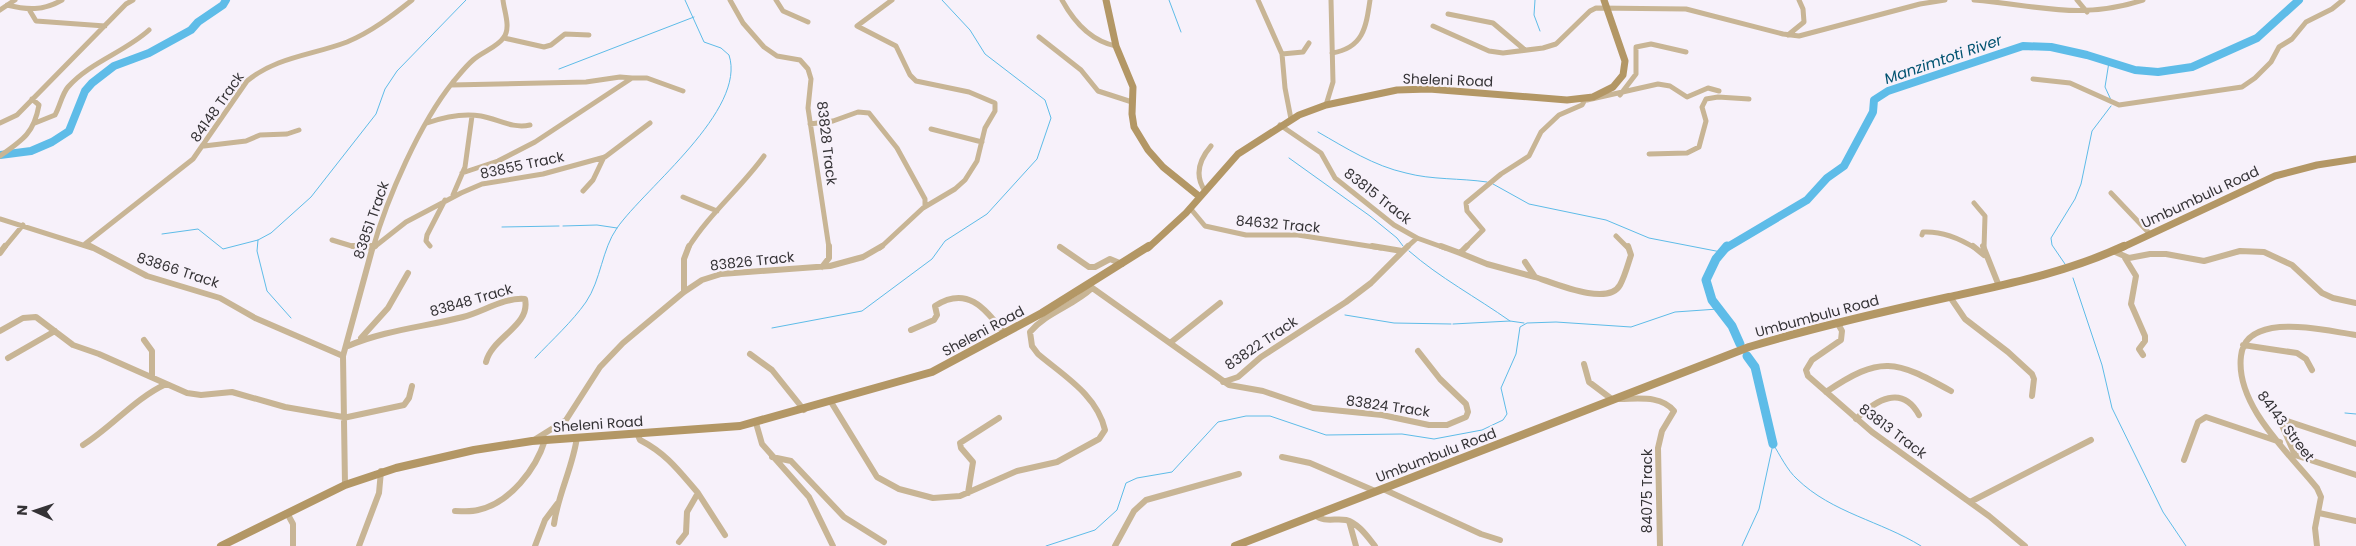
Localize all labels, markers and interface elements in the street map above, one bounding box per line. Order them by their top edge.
water label: Manzimtoti River [1881,29,2005,89]
street label: 84148 Track [185,67,249,146]
street label: Sheleni Road [1402,68,1494,92]
street label: 83828 Track [812,100,842,187]
street label: 83855 Track [478,146,567,184]
street label: Umbumbulu Road [2138,161,2262,233]
street label: 83815 Track [1340,163,1417,229]
street label: 83851 Track [348,178,394,262]
street label: 84632 Track [1235,210,1322,238]
street label: 83866 Track [134,247,222,293]
street label: 83826 Track [709,247,796,275]
street label: 83848 Track [427,278,515,321]
street label: Umbumbulu Road [1753,290,1881,342]
street label: Sheleni Road [938,301,1028,361]
street label: 83822 Track [1221,311,1302,375]
street label: 84143 Street [2253,386,2319,466]
street label: 83824 Track [1345,390,1432,422]
street label: 83813 Track [1855,399,1932,464]
street label: Sheleni Road [552,411,644,437]
street label: Umbumbulu Road [1373,423,1499,487]
street label: 84075 Track [1637,448,1657,533]
north arrow [10,486,60,536]
text: N [12,505,32,516]

